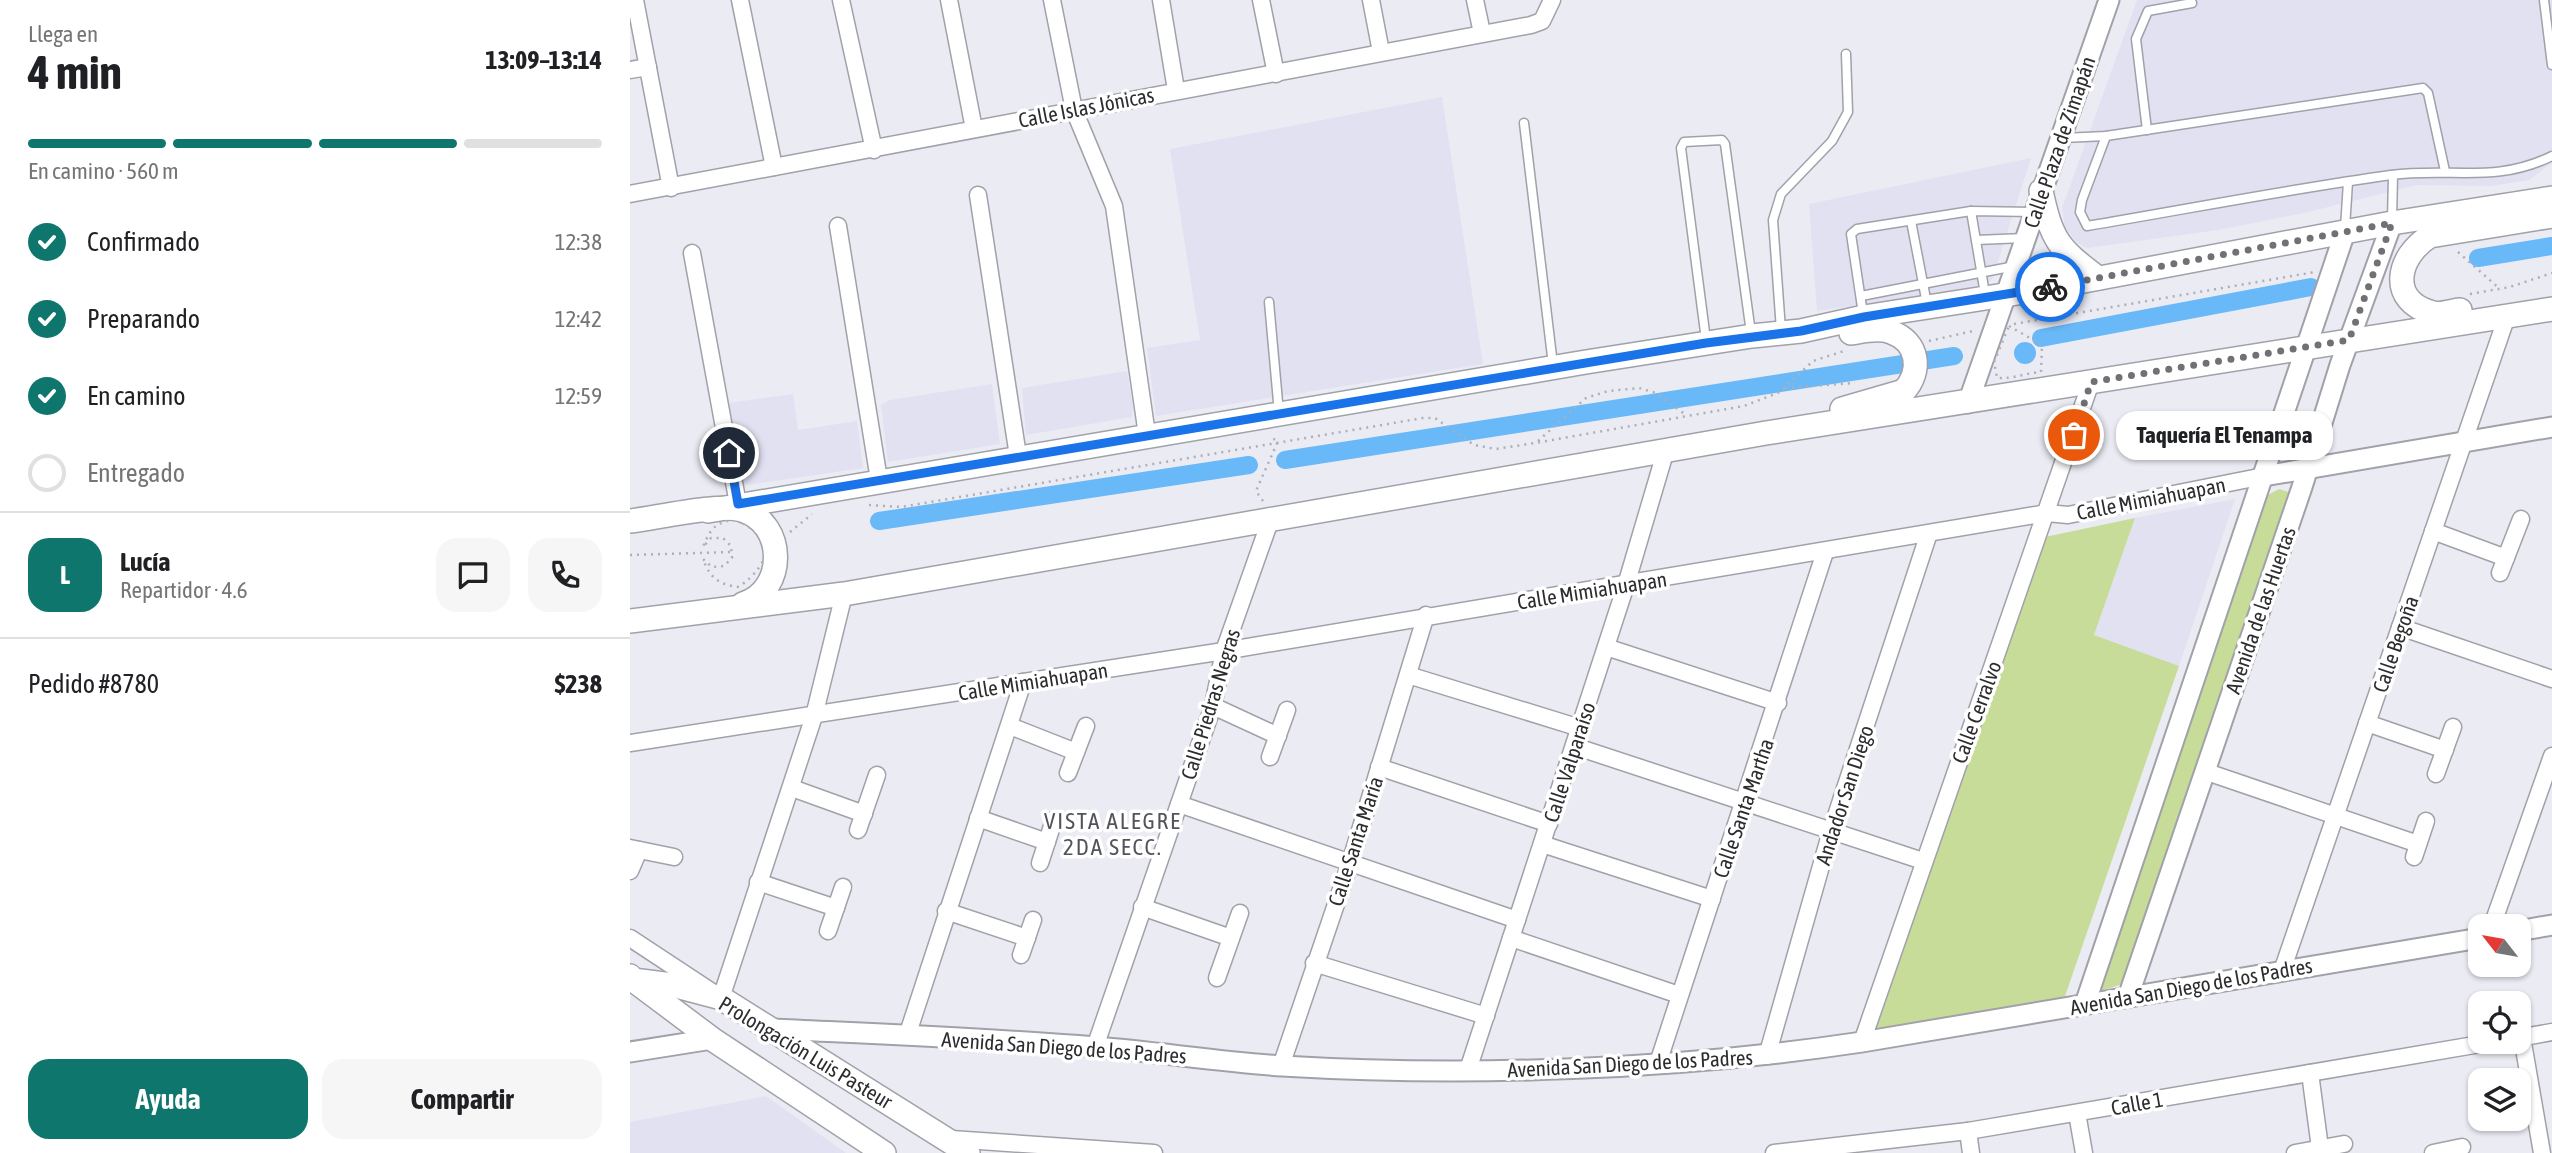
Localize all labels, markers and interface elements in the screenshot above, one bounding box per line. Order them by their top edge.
text: Llega en [28,21,98,47]
text: 13:09–13:14 [485,45,602,75]
text: 4 min [28,46,122,99]
street label: Calle Plaza de Zimapán [2018,53,2100,231]
street label: Calle Islas Jónicas [1016,82,1156,132]
text: En camino · 560 m [28,158,179,184]
icon: check [28,223,66,261]
text: Confirmado [87,227,200,257]
text: 12:38 [555,229,602,255]
courier [2015,252,2085,322]
icon: bike [2031,268,2069,306]
icon: check [28,300,66,338]
text: Preparando [87,304,200,334]
text: 12:42 [555,306,602,332]
icon: check [28,377,66,415]
text: En camino [87,381,186,411]
text: 12:59 [555,383,602,409]
pin [2044,405,2104,465]
callout: Taquería El Tenampa [2116,410,2333,460]
icon: bag [2055,416,2093,454]
text: Taquería El Tenampa [2137,422,2312,448]
pin [699,423,759,483]
icon: home [710,434,748,472]
text: Entregado [87,458,185,488]
street label: Calle Mimiahuapan [2075,472,2227,524]
street label: Avenida de las Huertas [2220,523,2300,697]
button: chat [436,538,510,612]
button: phone [528,538,602,612]
text: Lucía [120,547,170,577]
text: L [60,560,70,590]
street label: Calle Mimiahuapan [1515,566,1669,614]
text: Repartidor · 4.6 [120,577,247,603]
street label: Calle Begoña [2367,593,2423,695]
street label: Calle Piedras Negras [1176,626,1244,782]
street label: Calle Mimiahuapan [956,657,1110,705]
street label: Calle Cerralvo [1946,658,2006,766]
text: Pedido #8780 [28,669,159,699]
text: $238 [554,669,602,699]
street label: Calle Valparaíso [1538,699,1600,825]
street label: Andador San Diego [1810,722,1878,868]
street label: Calle Santa Martha [1708,735,1778,881]
street label: Calle Santa María [1323,773,1387,909]
district label: VISTA ALEGRE 2DA SECC. [1044,808,1182,860]
north arrow [2468,914,2530,976]
map controls [2468,914,2531,1131]
street label: Avenida San Diego de los Padres [2068,953,2314,1019]
street label: Prolongación Luis Pasteur [715,991,898,1114]
button: locate [2468,991,2531,1054]
street label: Avenida San Diego de los Padres [941,1026,1187,1068]
street label: Avenida San Diego de los Padres [1507,1045,1753,1081]
button: Ayuda [28,1059,308,1139]
button: Compartir [322,1059,602,1139]
button: layers [2468,1068,2531,1131]
street label: Calle 1 [2109,1087,2165,1119]

